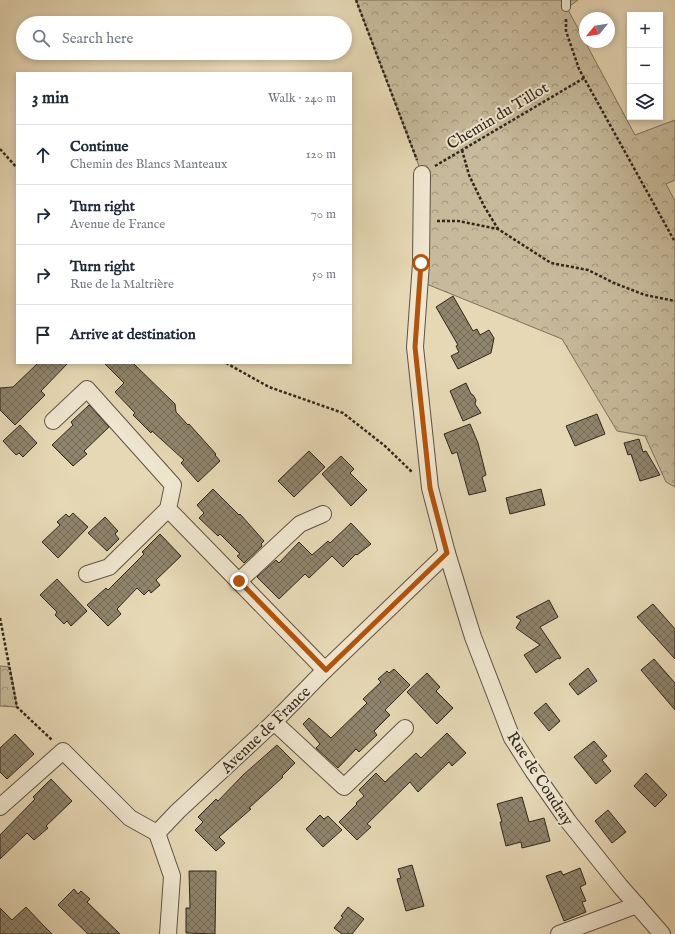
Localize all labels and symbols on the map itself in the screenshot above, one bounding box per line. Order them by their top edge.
north arrow [579,12,615,48]
street label: Chemin du Tillot [444,78,553,155]
route start [412,254,430,272]
route end [230,572,248,590]
street label: Avenue de France [217,683,315,779]
street label: Rue de Coudray [502,728,577,830]

